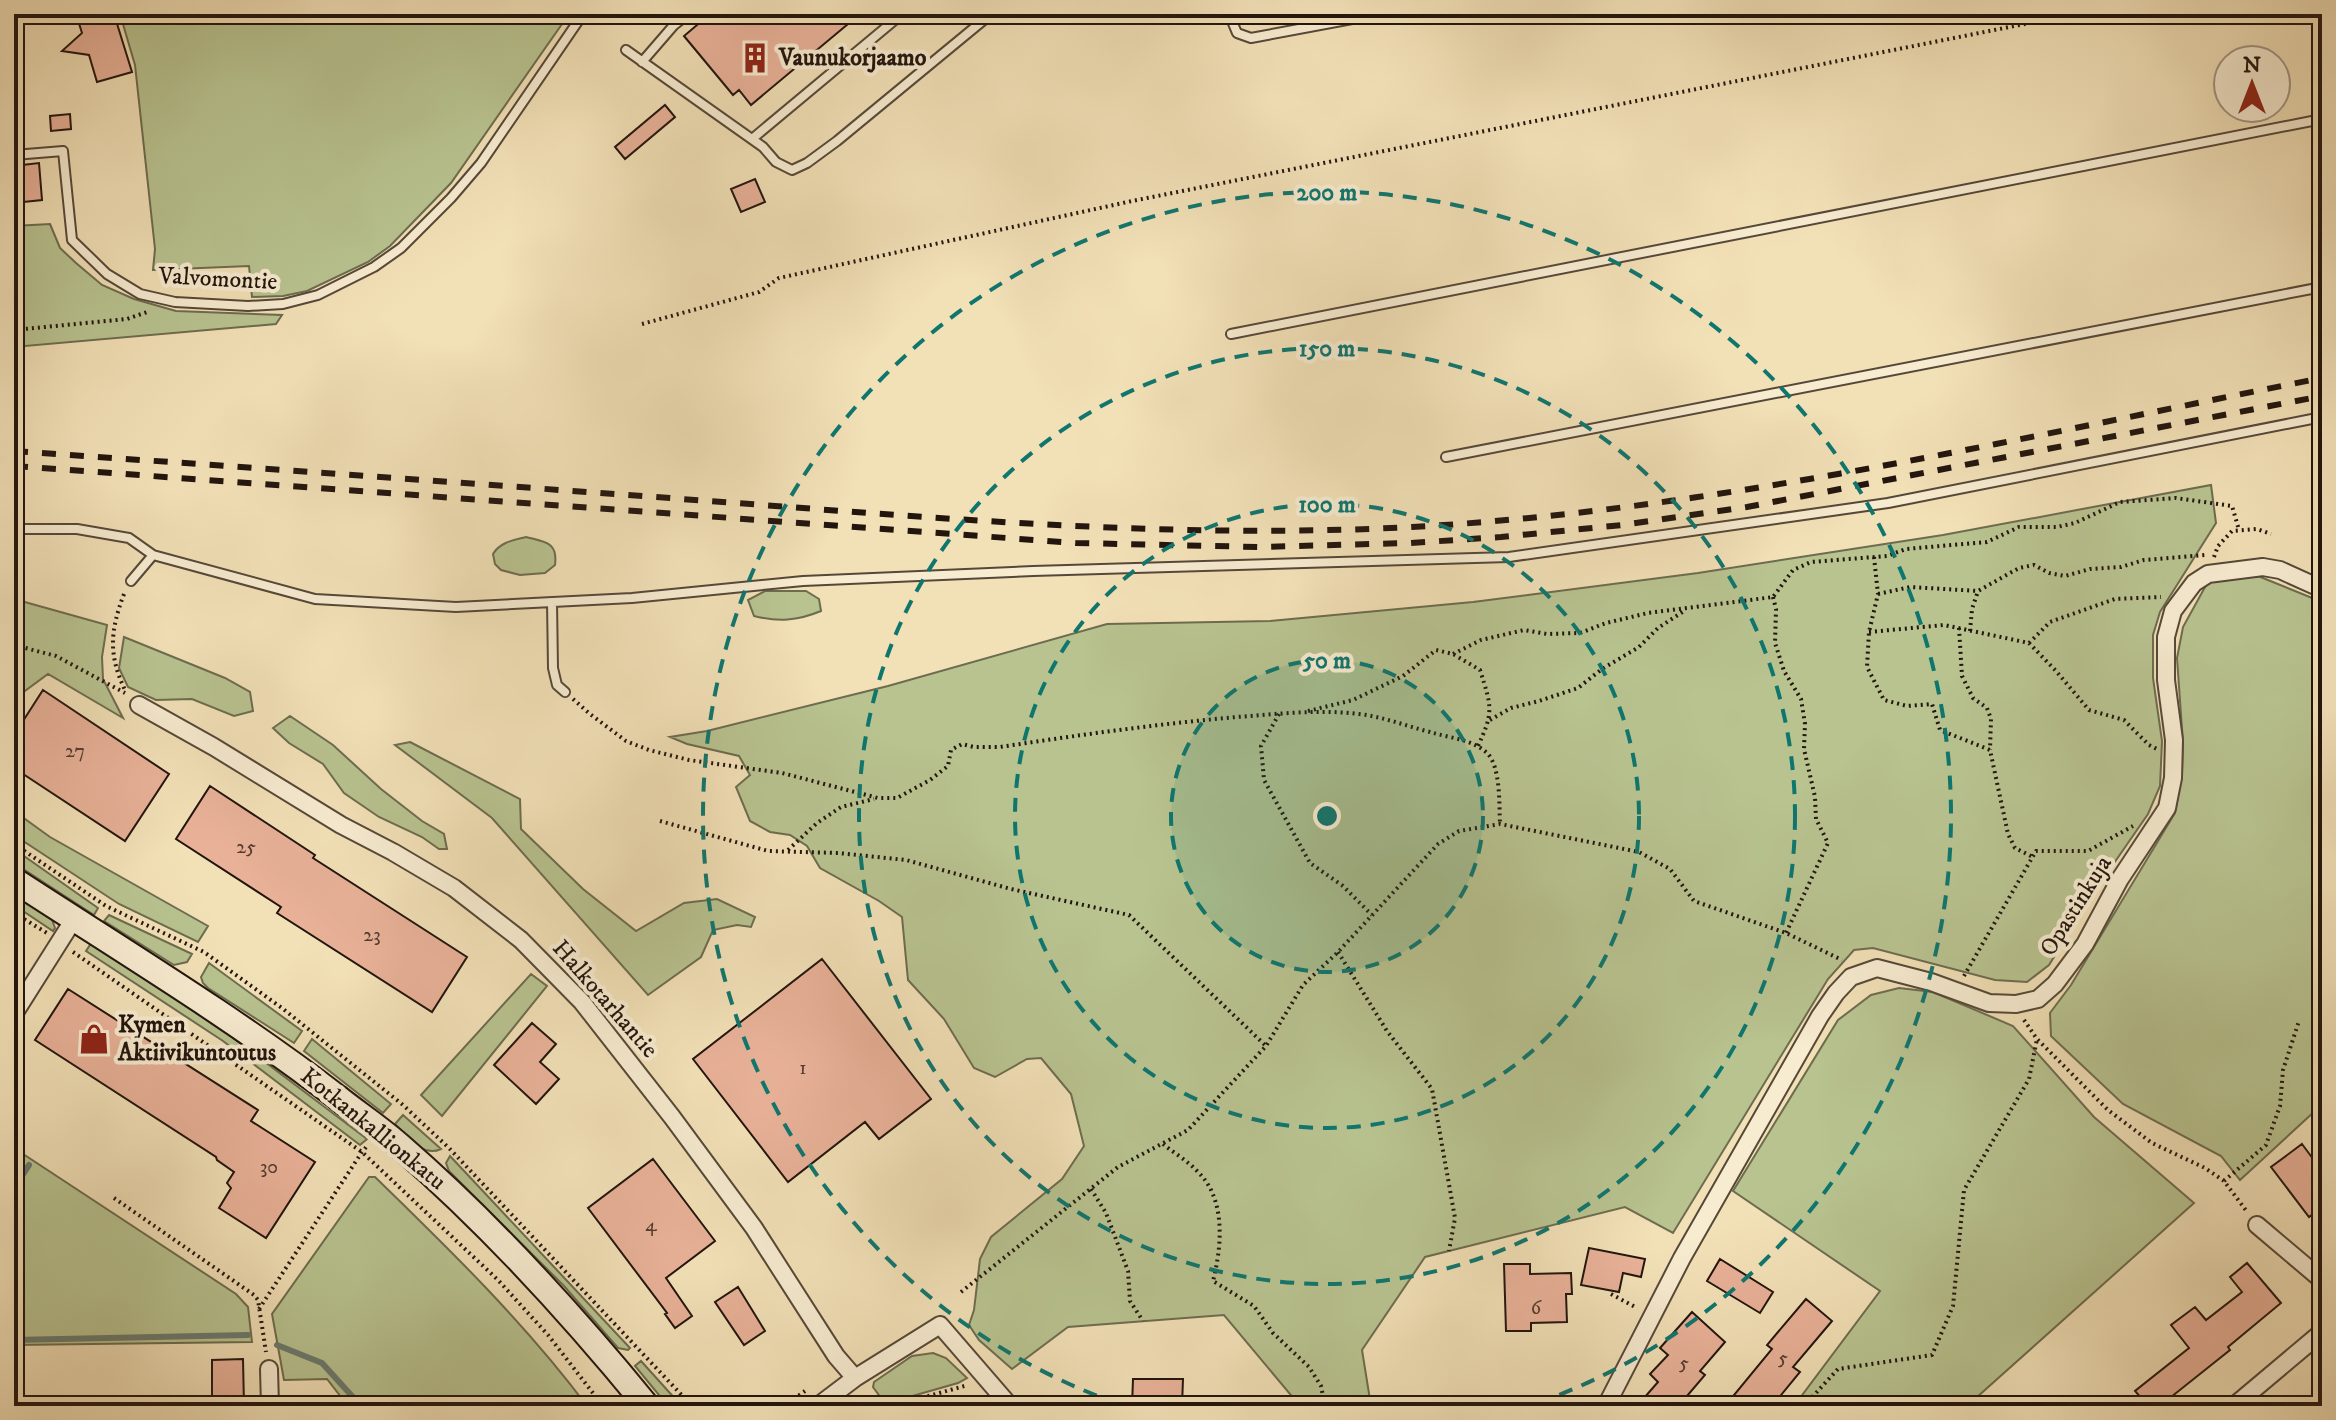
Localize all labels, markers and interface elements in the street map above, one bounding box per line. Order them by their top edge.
building icon: Vaunukorjaamo [738,41,772,75]
place label: Vaunukorjaamo [778,43,927,73]
north arrow [2212,44,2292,124]
text: N [2243,52,2261,79]
text: 200 m [1297,178,1357,208]
street label: Valvomontie [157,261,278,297]
text: 150 m [1299,334,1355,364]
text: 100 m [1298,490,1356,520]
text: 50 m [1302,646,1351,676]
house number: 27 [65,739,85,764]
centre of rings [1313,802,1341,830]
house number: 25 [236,835,256,860]
street label: Opastinkuja [2033,849,2119,962]
house number: 23 [363,923,381,948]
street label: Halkotarhantie [546,934,664,1064]
place label: Kymen Aktiivikuntoutus [117,1010,276,1068]
shop icon: Kymen Aktiivikuntoutus [77,1022,111,1056]
house number: 1 [799,1056,807,1081]
street label: Kotkankallionkatu [294,1061,452,1197]
house number: 30 [260,1155,278,1180]
house number: 4 [645,1213,657,1238]
house number: 6 [1531,1296,1542,1321]
house number: 5 [1778,1346,1788,1371]
house number: 5 [1679,1351,1689,1376]

